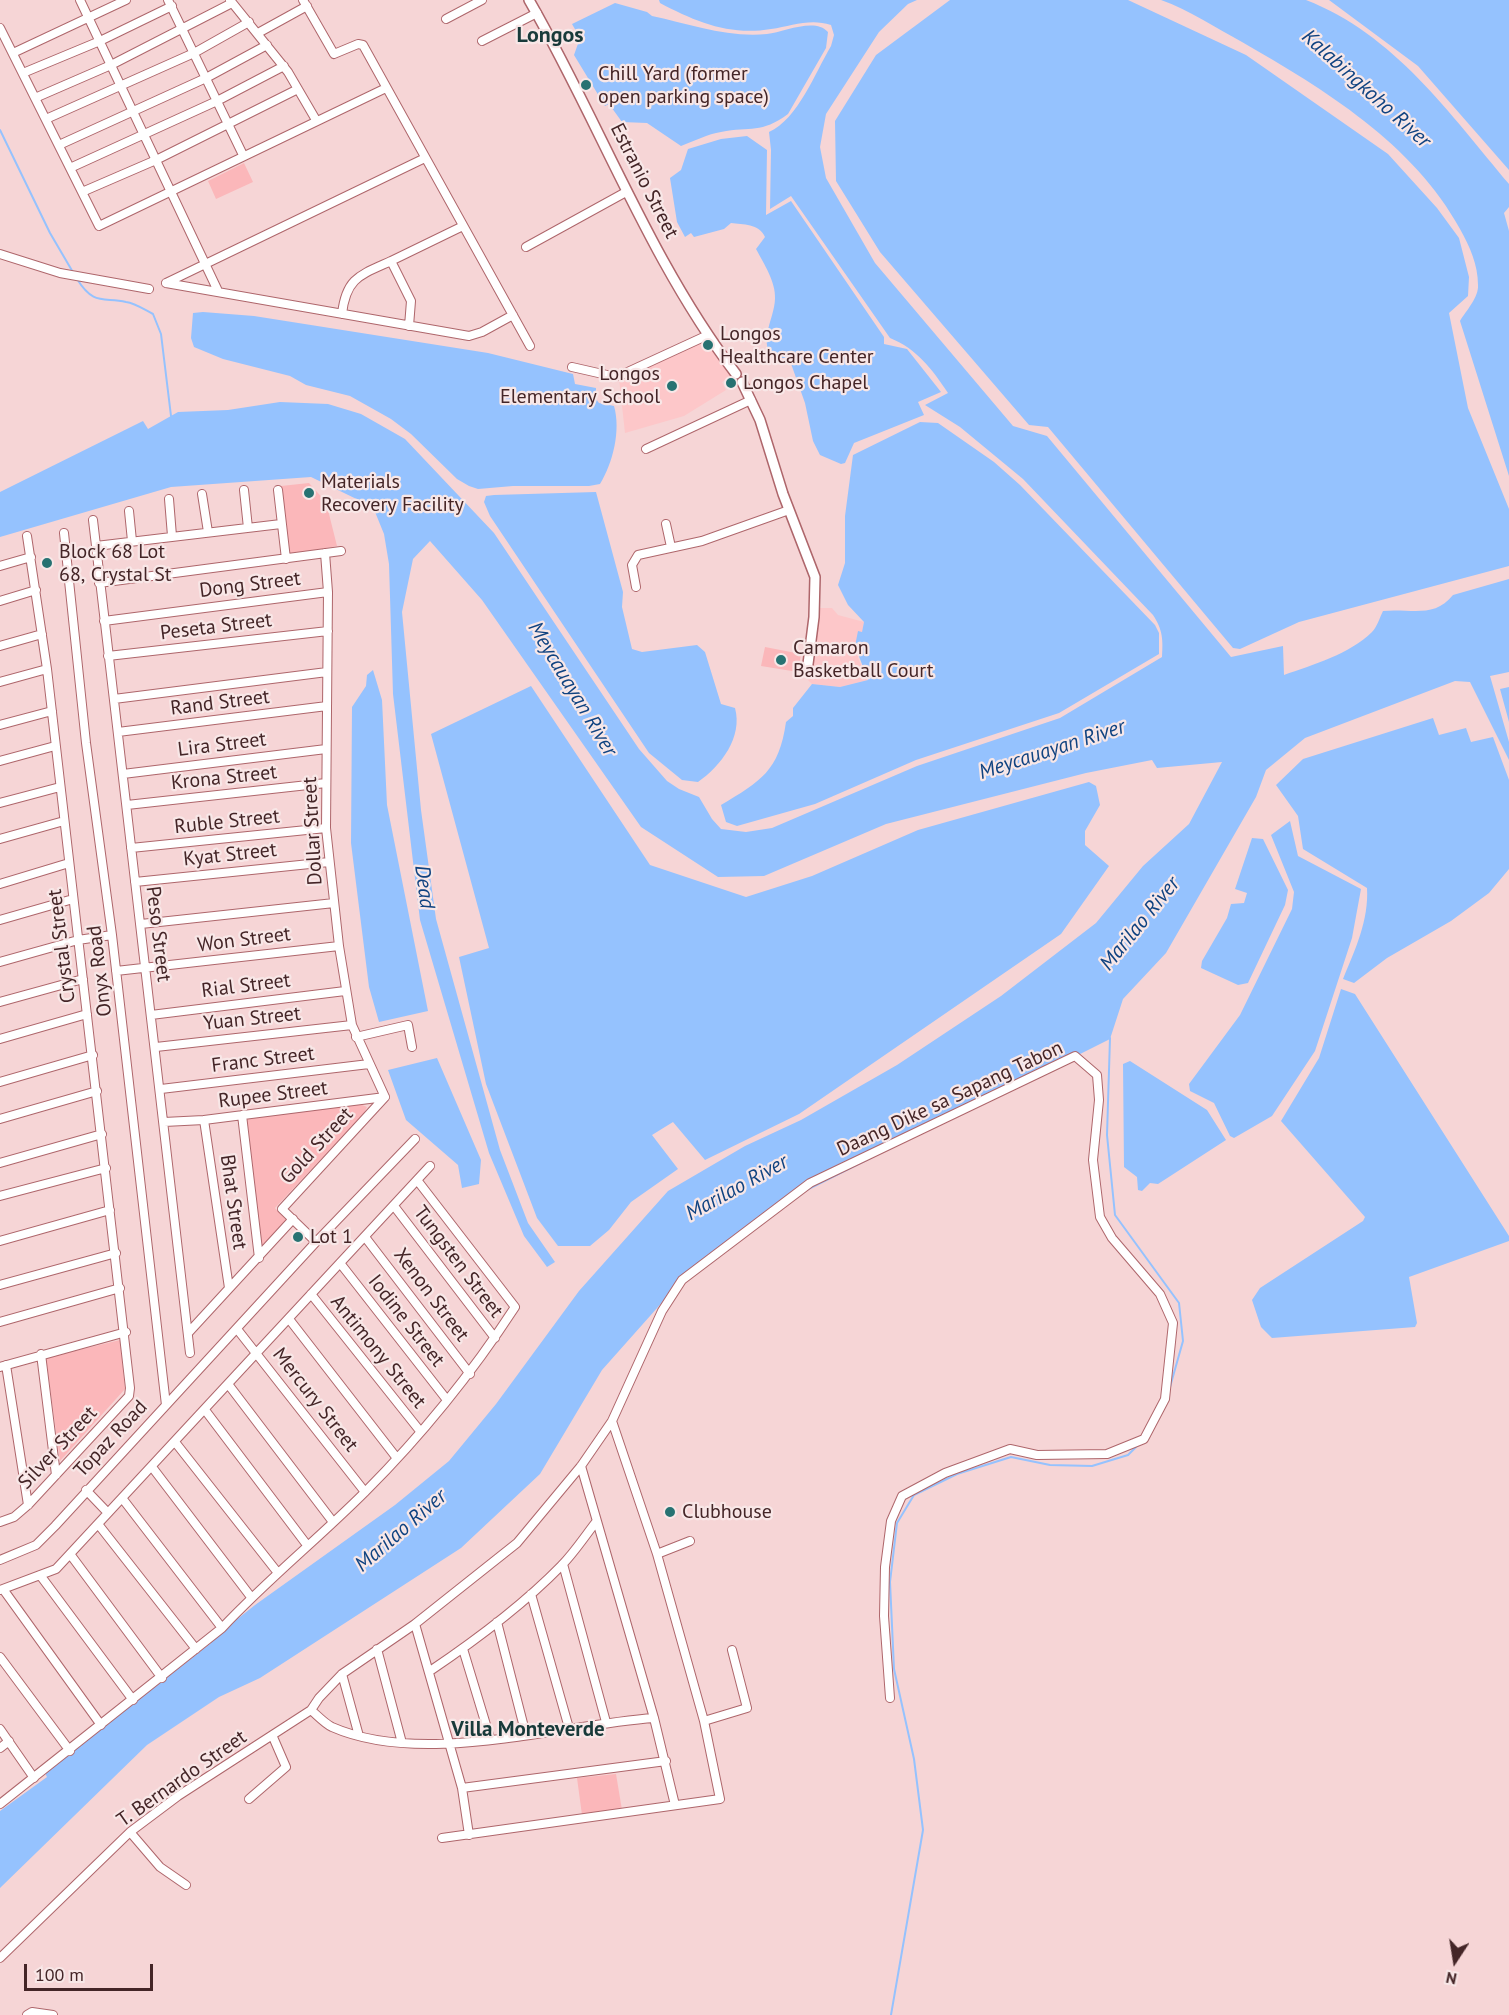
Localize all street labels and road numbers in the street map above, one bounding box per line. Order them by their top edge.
street label: Estranio Street [605,119,683,243]
street label: Dong Street [198,567,302,603]
street label: Peseta Street [159,608,273,646]
street label: Rand Street [169,685,271,721]
street label: Lira Street [176,728,268,762]
street label: Krona Street [170,761,278,795]
street label: Dollar Street [298,776,328,886]
street label: Ruble Street [173,805,281,839]
street label: Kyat Street [182,838,278,872]
street label: Peso Street [140,885,176,983]
street label: Crystal Street [43,888,81,1004]
street label: Won Street [196,922,292,958]
street label: Onyx Road [83,924,117,1018]
street label: Rial Street [200,969,292,1003]
street label: Yuan Street [202,1002,302,1036]
street label: Daang Dike sa Sapang Tabon [833,1036,1067,1162]
street label: Franc Street [210,1042,316,1078]
street label: Rupee Street [217,1076,329,1114]
street label: Gold Street [275,1103,359,1189]
street label: Bhat Street [214,1153,252,1251]
street label: Tungsten Street [408,1201,508,1323]
street label: Xenon Street [388,1244,474,1346]
street label: Iodine Street [363,1270,449,1372]
street label: Antimony Street [325,1291,431,1413]
street label: Mercury Street [267,1343,363,1457]
street label: Topaz Road [69,1395,153,1483]
street label: Silver Street [14,1402,102,1494]
street label: T. Bernardo Street [113,1725,251,1833]

